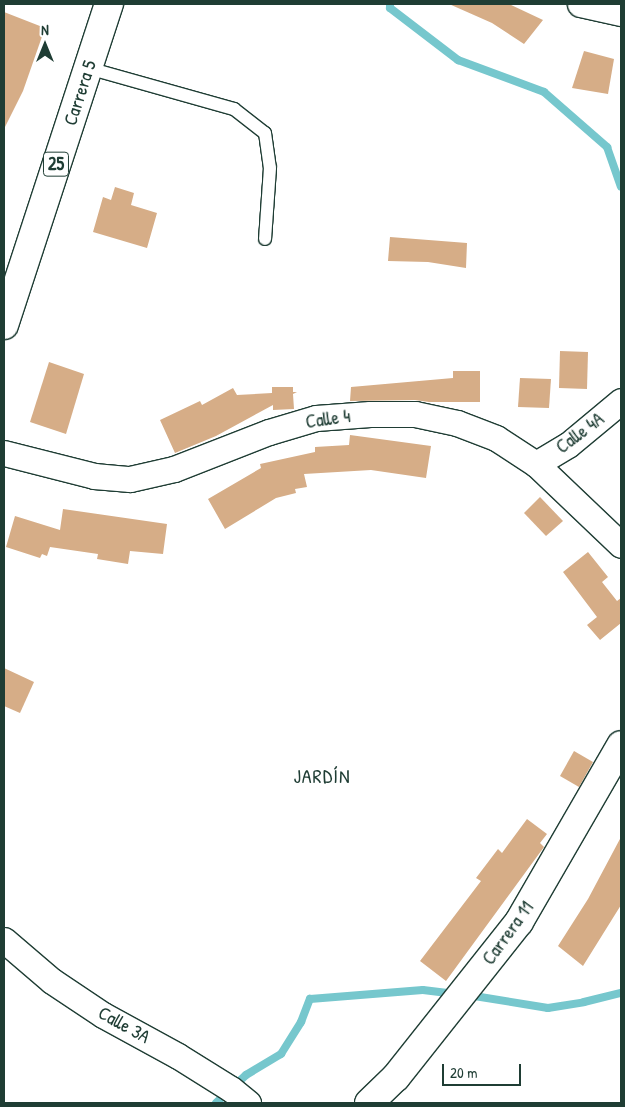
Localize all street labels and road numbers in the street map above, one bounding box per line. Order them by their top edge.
street label: Carrera 5 [59,58,101,128]
road number: 25 [42,148,70,180]
street label: Calle 4 [304,405,352,433]
street label: Calle 4A [551,408,609,458]
street label: Carrera 11 [477,897,539,969]
street label: Calle 3A [94,1002,154,1048]

